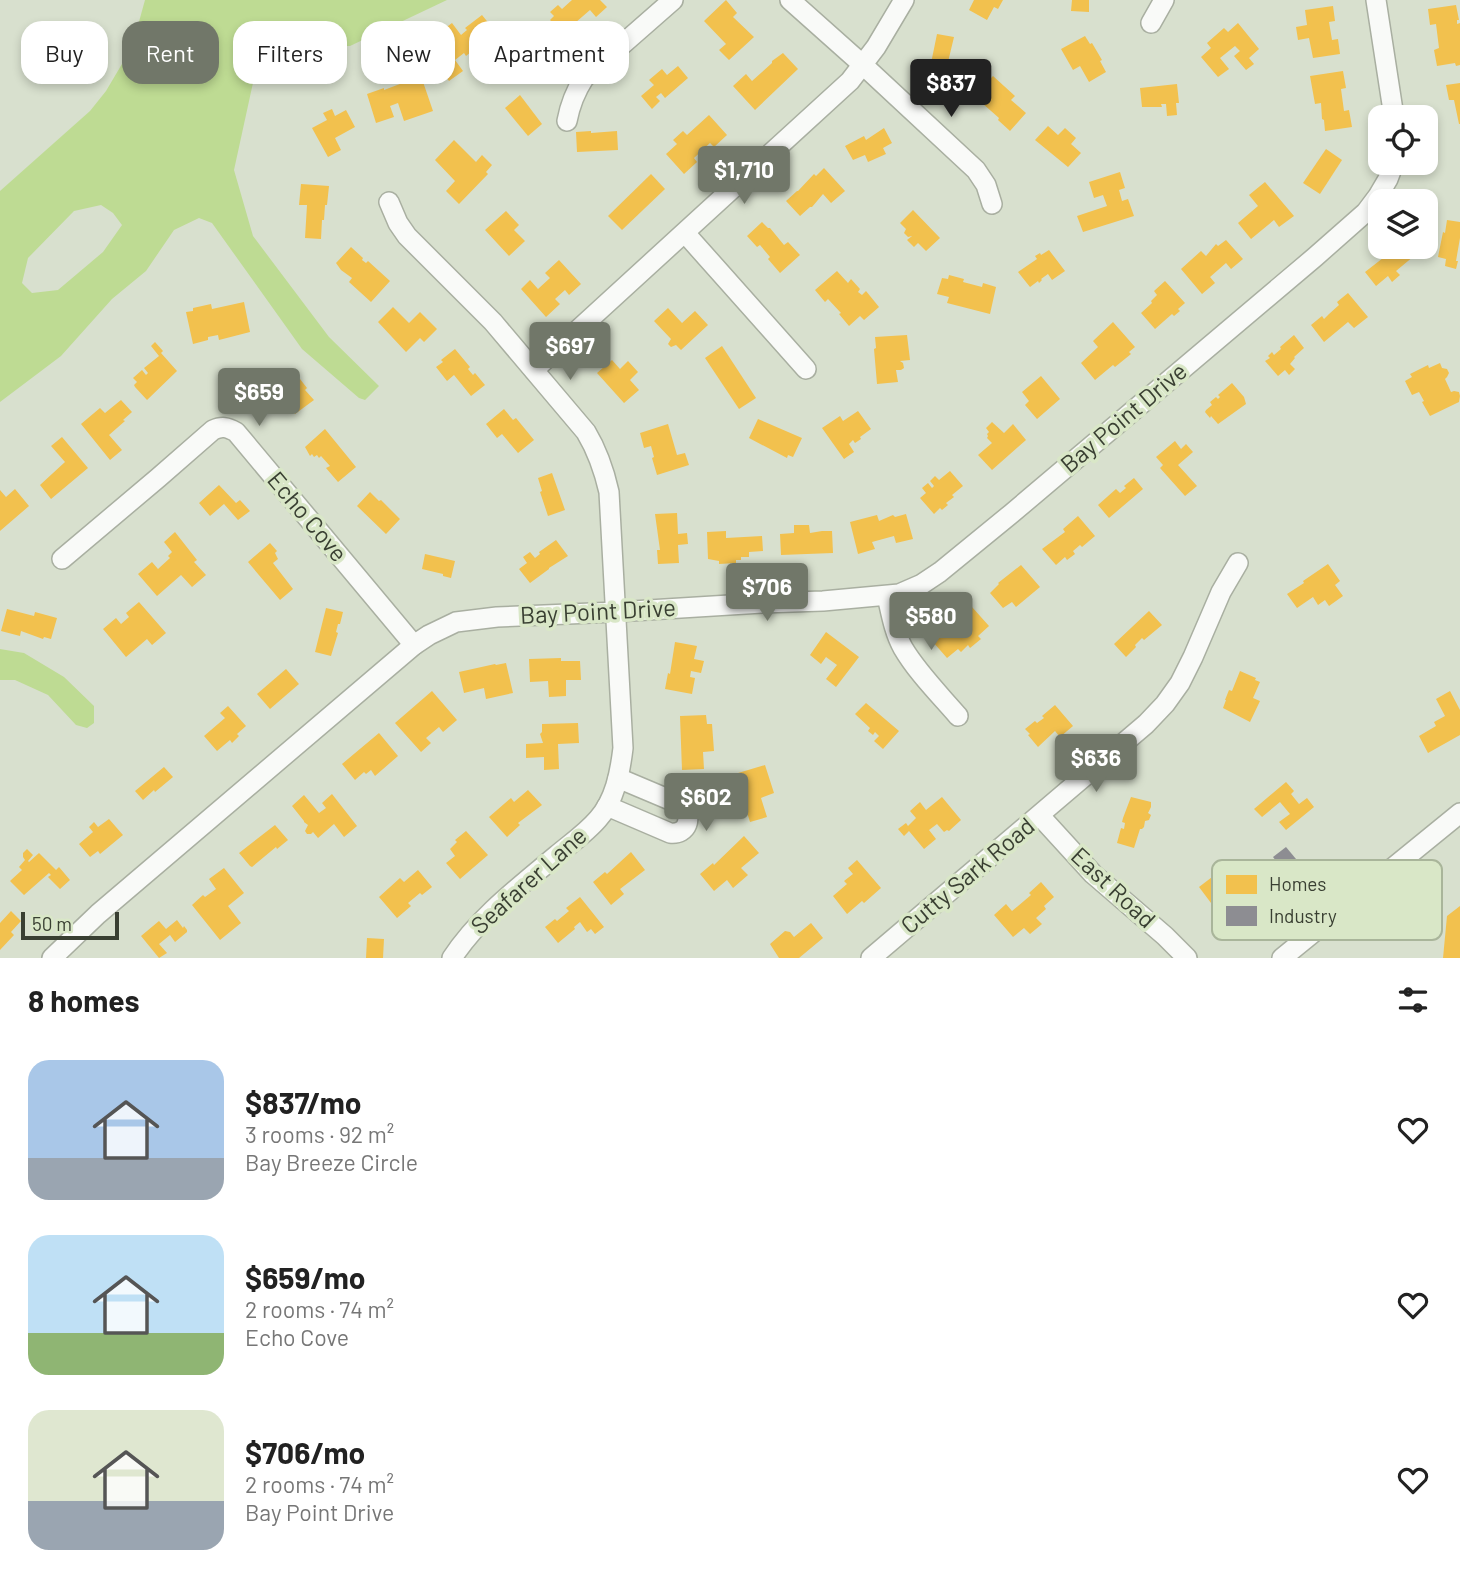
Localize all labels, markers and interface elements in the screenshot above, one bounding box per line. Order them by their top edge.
chip: Buy [21,21,108,84]
chip: Rent [122,21,219,84]
chip: Filters [233,21,347,84]
chip: New [361,21,455,84]
chip: Apartment [469,21,629,84]
pin: $837 [910,60,992,119]
text: $837 [926,68,976,96]
map controls [1368,105,1438,259]
button: locate [1368,105,1438,175]
pin: $1,710 [687,146,801,206]
text: $1,710 [714,155,774,183]
button: layers [1368,189,1438,259]
pin: $697 [529,322,611,382]
text: $697 [545,331,595,359]
street label: Bay Point Drive [1054,356,1192,478]
pin: $659 [218,368,300,428]
text: $659 [234,377,284,405]
street label: Echo Cove [262,465,354,567]
pin: $706 [726,564,808,623]
text: $706 [742,572,792,600]
street label: Bay Point Drive [519,592,676,629]
pin: $580 [890,592,972,652]
text: $580 [905,601,957,629]
pin: $636 [1055,734,1137,794]
text: $636 [1071,743,1121,771]
pin: $602 [665,774,747,833]
text: $602 [680,782,732,810]
street label: Cutty Sark Road [894,811,1040,939]
street label: Seafarer Lane [464,820,592,939]
street label: East Road [1066,841,1162,933]
legend [1212,860,1442,940]
text: Homes [1269,872,1326,895]
text: Industry [1269,904,1337,927]
scale bar [21,909,119,941]
text: 50 m [32,912,72,935]
icon: filters [1394,981,1432,1019]
text: 8 homes [28,982,139,1018]
text: $837/mo [245,1084,361,1120]
icon: home [84,1088,168,1172]
icon: heart [1394,1111,1432,1149]
text: 3 rooms · 92 m² [245,1120,394,1148]
text: Bay Breeze Circle [245,1148,418,1176]
text: $659/mo [245,1259,365,1295]
icon: home [84,1263,168,1347]
icon: heart [1394,1286,1432,1324]
text: 2 rooms · 74 m² [245,1295,394,1323]
text: Echo Cove [245,1323,349,1351]
text: $706/mo [245,1434,365,1470]
icon: home [84,1438,168,1522]
icon: heart [1394,1461,1432,1499]
text: 2 rooms · 74 m² [245,1470,394,1498]
text: Bay Point Drive [245,1498,394,1526]

